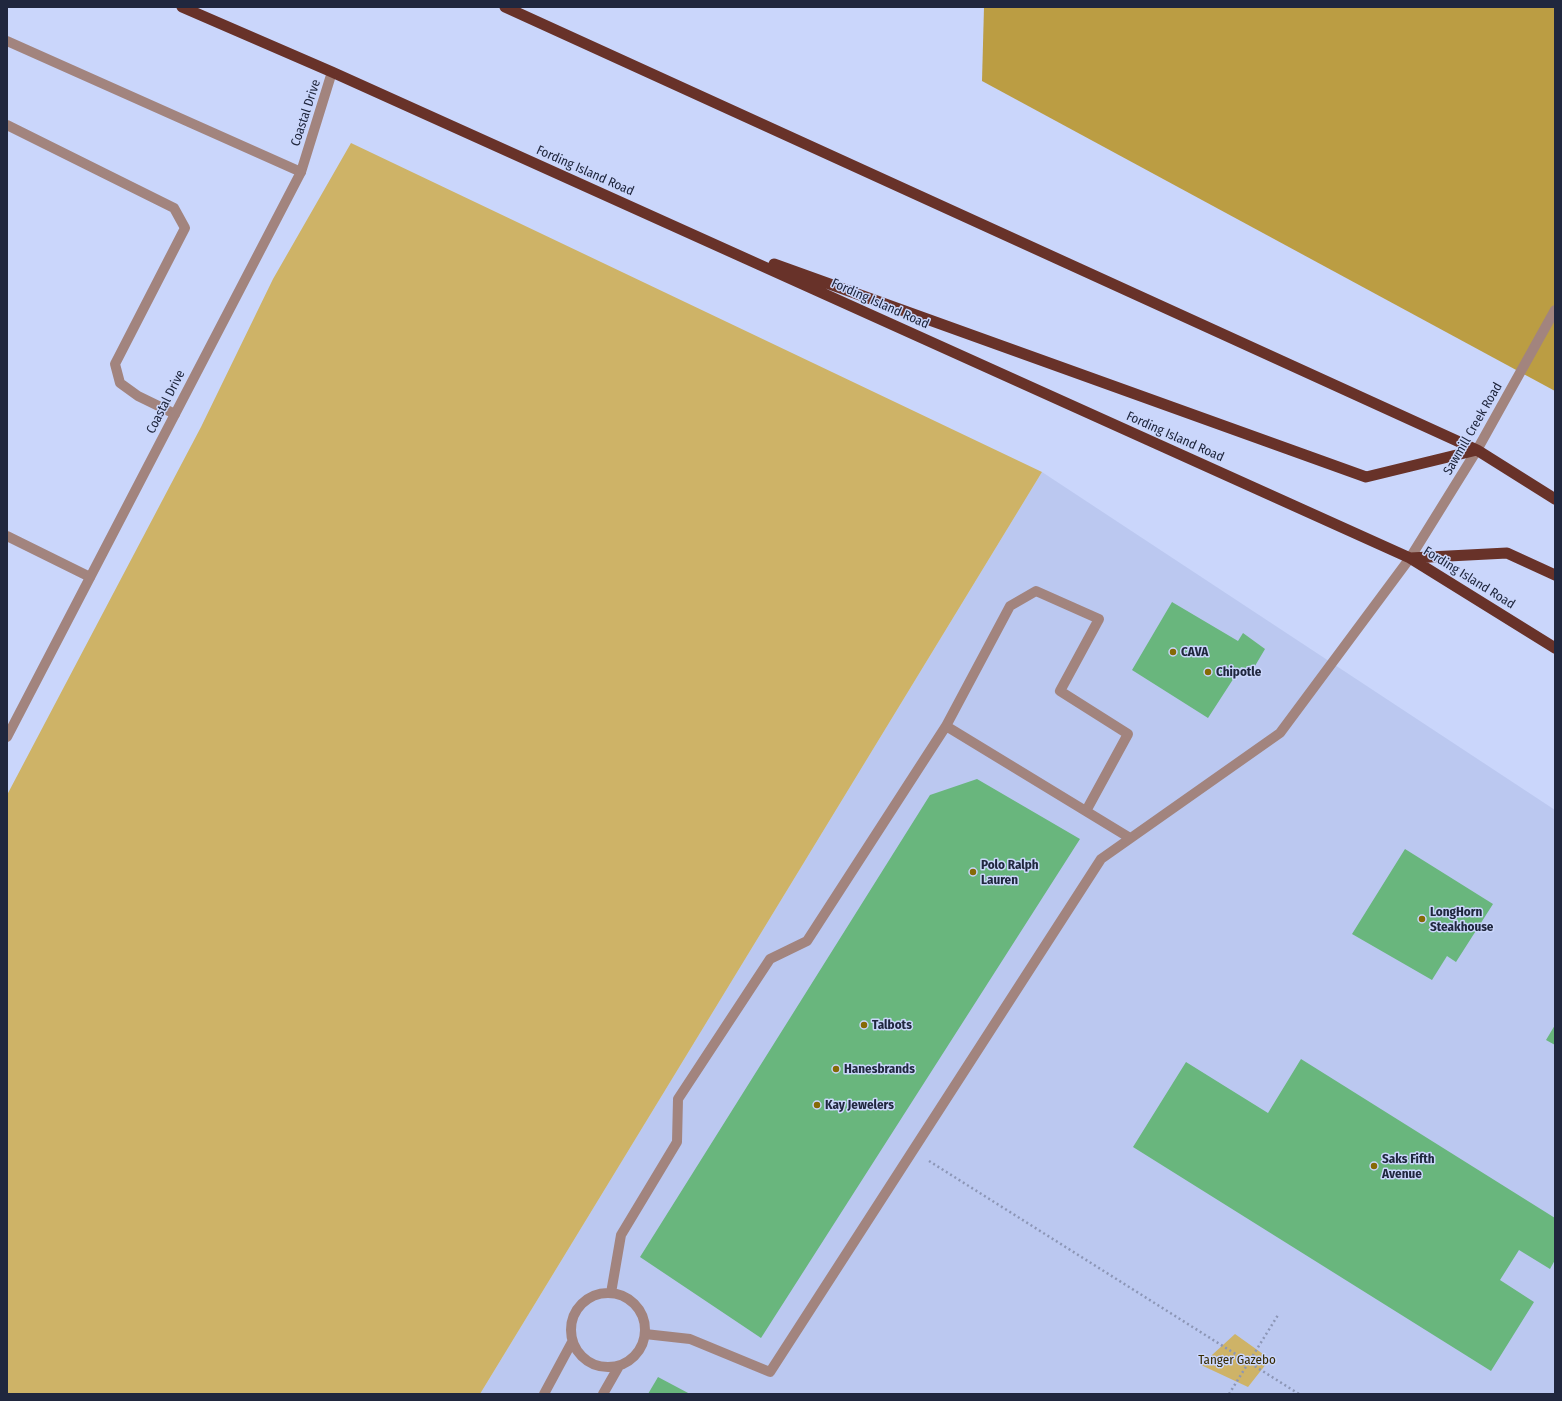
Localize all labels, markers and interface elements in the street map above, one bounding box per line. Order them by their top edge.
street label: Coastal Drive [288,78,324,148]
street label: Fording Island Road [534,143,636,199]
street label: Fording Island Road [829,276,931,332]
street label: Coastal Drive [143,368,189,436]
street label: Sawmill Creek Road [1440,380,1506,478]
street label: Fording Island Road [1124,409,1226,465]
street label: Fording Island Road [1420,544,1518,612]
place label: CAVA [1181,644,1208,660]
marker: CAVA [1168,647,1178,657]
place label: Chipotle [1216,664,1261,680]
marker: Chipotle [1203,667,1213,677]
place label: Polo Ralph Lauren [981,857,1039,888]
marker: Polo Ralph Lauren [968,867,978,877]
place label: LongHorn Steakhouse [1430,904,1493,935]
marker: LongHorn Steakhouse [1417,914,1427,924]
place label: Talbots [872,1017,912,1033]
marker: Talbots [859,1020,869,1030]
place label: Hanesbrands [844,1061,915,1077]
marker: Hanesbrands [831,1064,841,1074]
place label: Kay Jewelers [825,1097,894,1113]
marker: Kay Jewelers [812,1100,822,1110]
place label: Saks Fifth Avenue [1382,1151,1435,1182]
marker: Saks Fifth Avenue [1369,1161,1379,1171]
park label: Tanger Gazebo [1198,1352,1276,1368]

